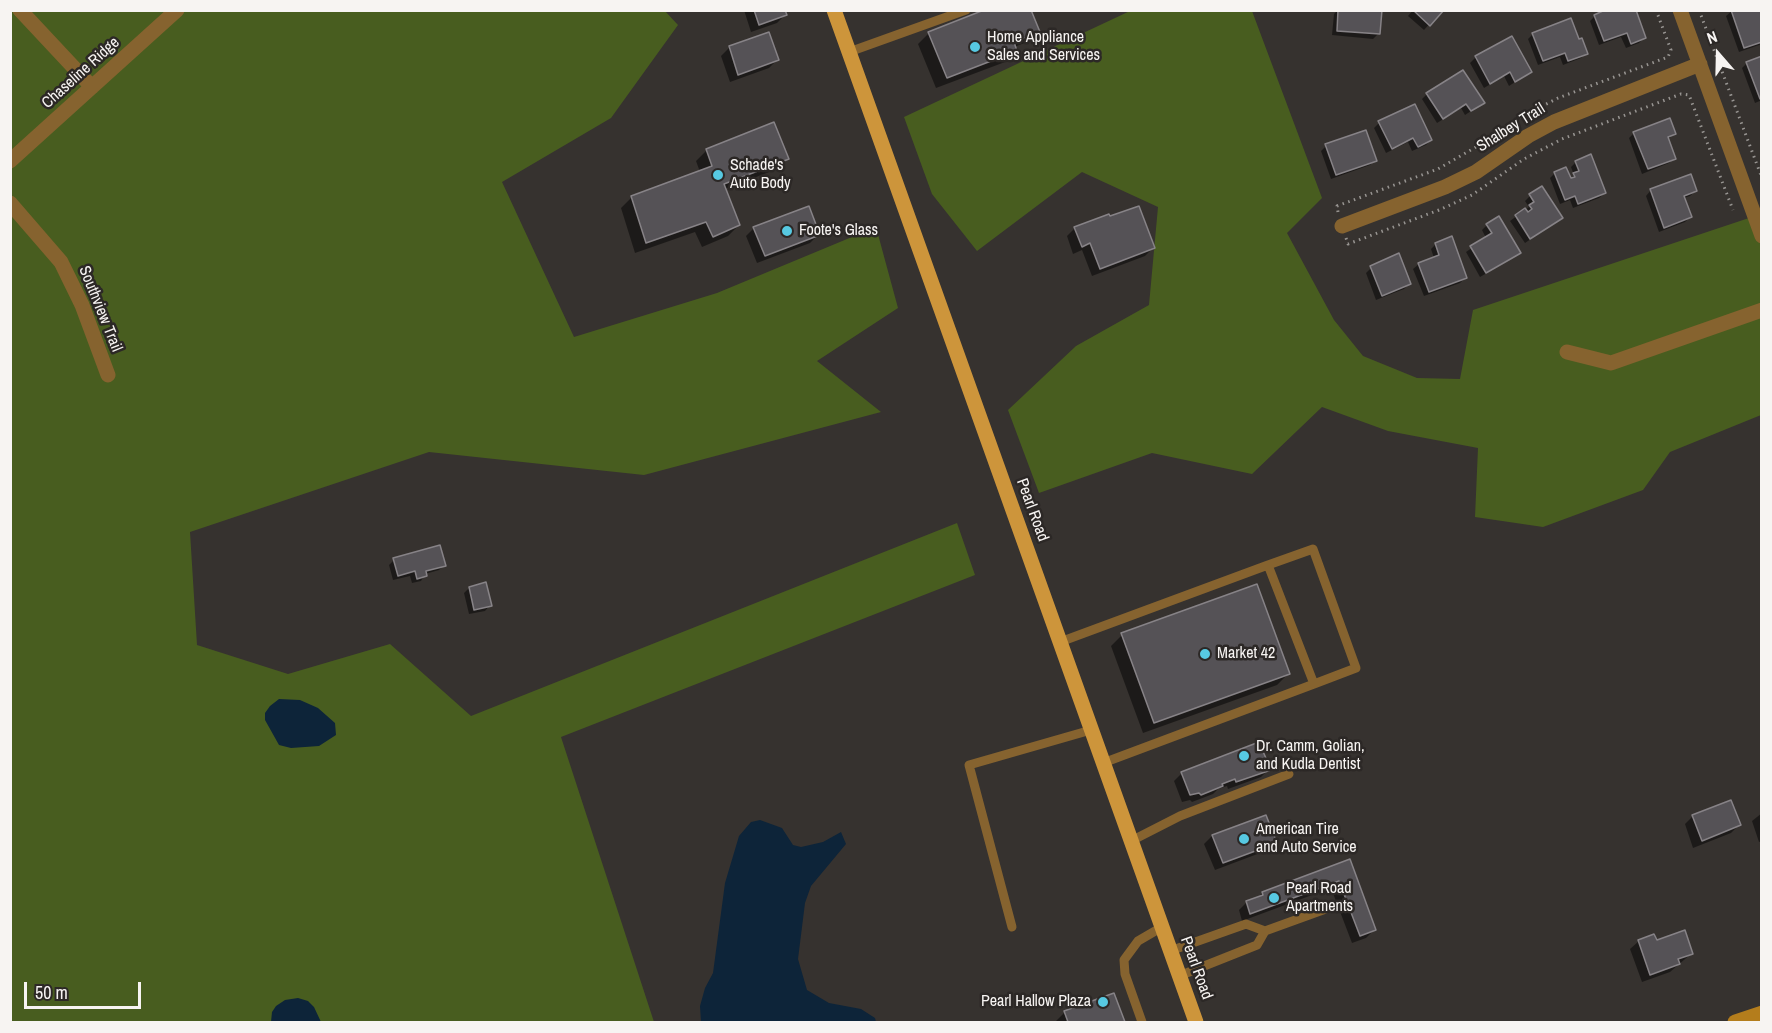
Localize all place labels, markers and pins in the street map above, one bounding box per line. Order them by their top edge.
place label: Home Appliance Sales and Services [987,28,1100,66]
marker: Home Appliance Sales and Services [968,40,982,54]
place label: Schade's Auto Body [730,156,791,194]
marker: Schade's Auto Body [711,168,725,182]
place label: Foote's Glass [799,221,878,241]
marker: Foote's Glass [780,224,794,238]
place label: Market 42 [1217,644,1275,664]
marker: Market 42 [1198,647,1212,661]
place label: Dr. Camm, Golian, and Kudla Dentist [1256,737,1365,775]
marker: Dr. Camm, Golian, and Kudla Dentist [1237,749,1251,763]
place label: American Tire and Auto Service [1256,820,1357,858]
marker: American Tire and Auto Service [1237,832,1251,846]
place label: Pearl Road Apartments [1286,879,1353,917]
marker: Pearl Road Apartments [1267,891,1281,905]
place label: Pearl Hallow Plaza [981,992,1091,1012]
marker: Pearl Hallow Plaza [1096,995,1110,1009]

